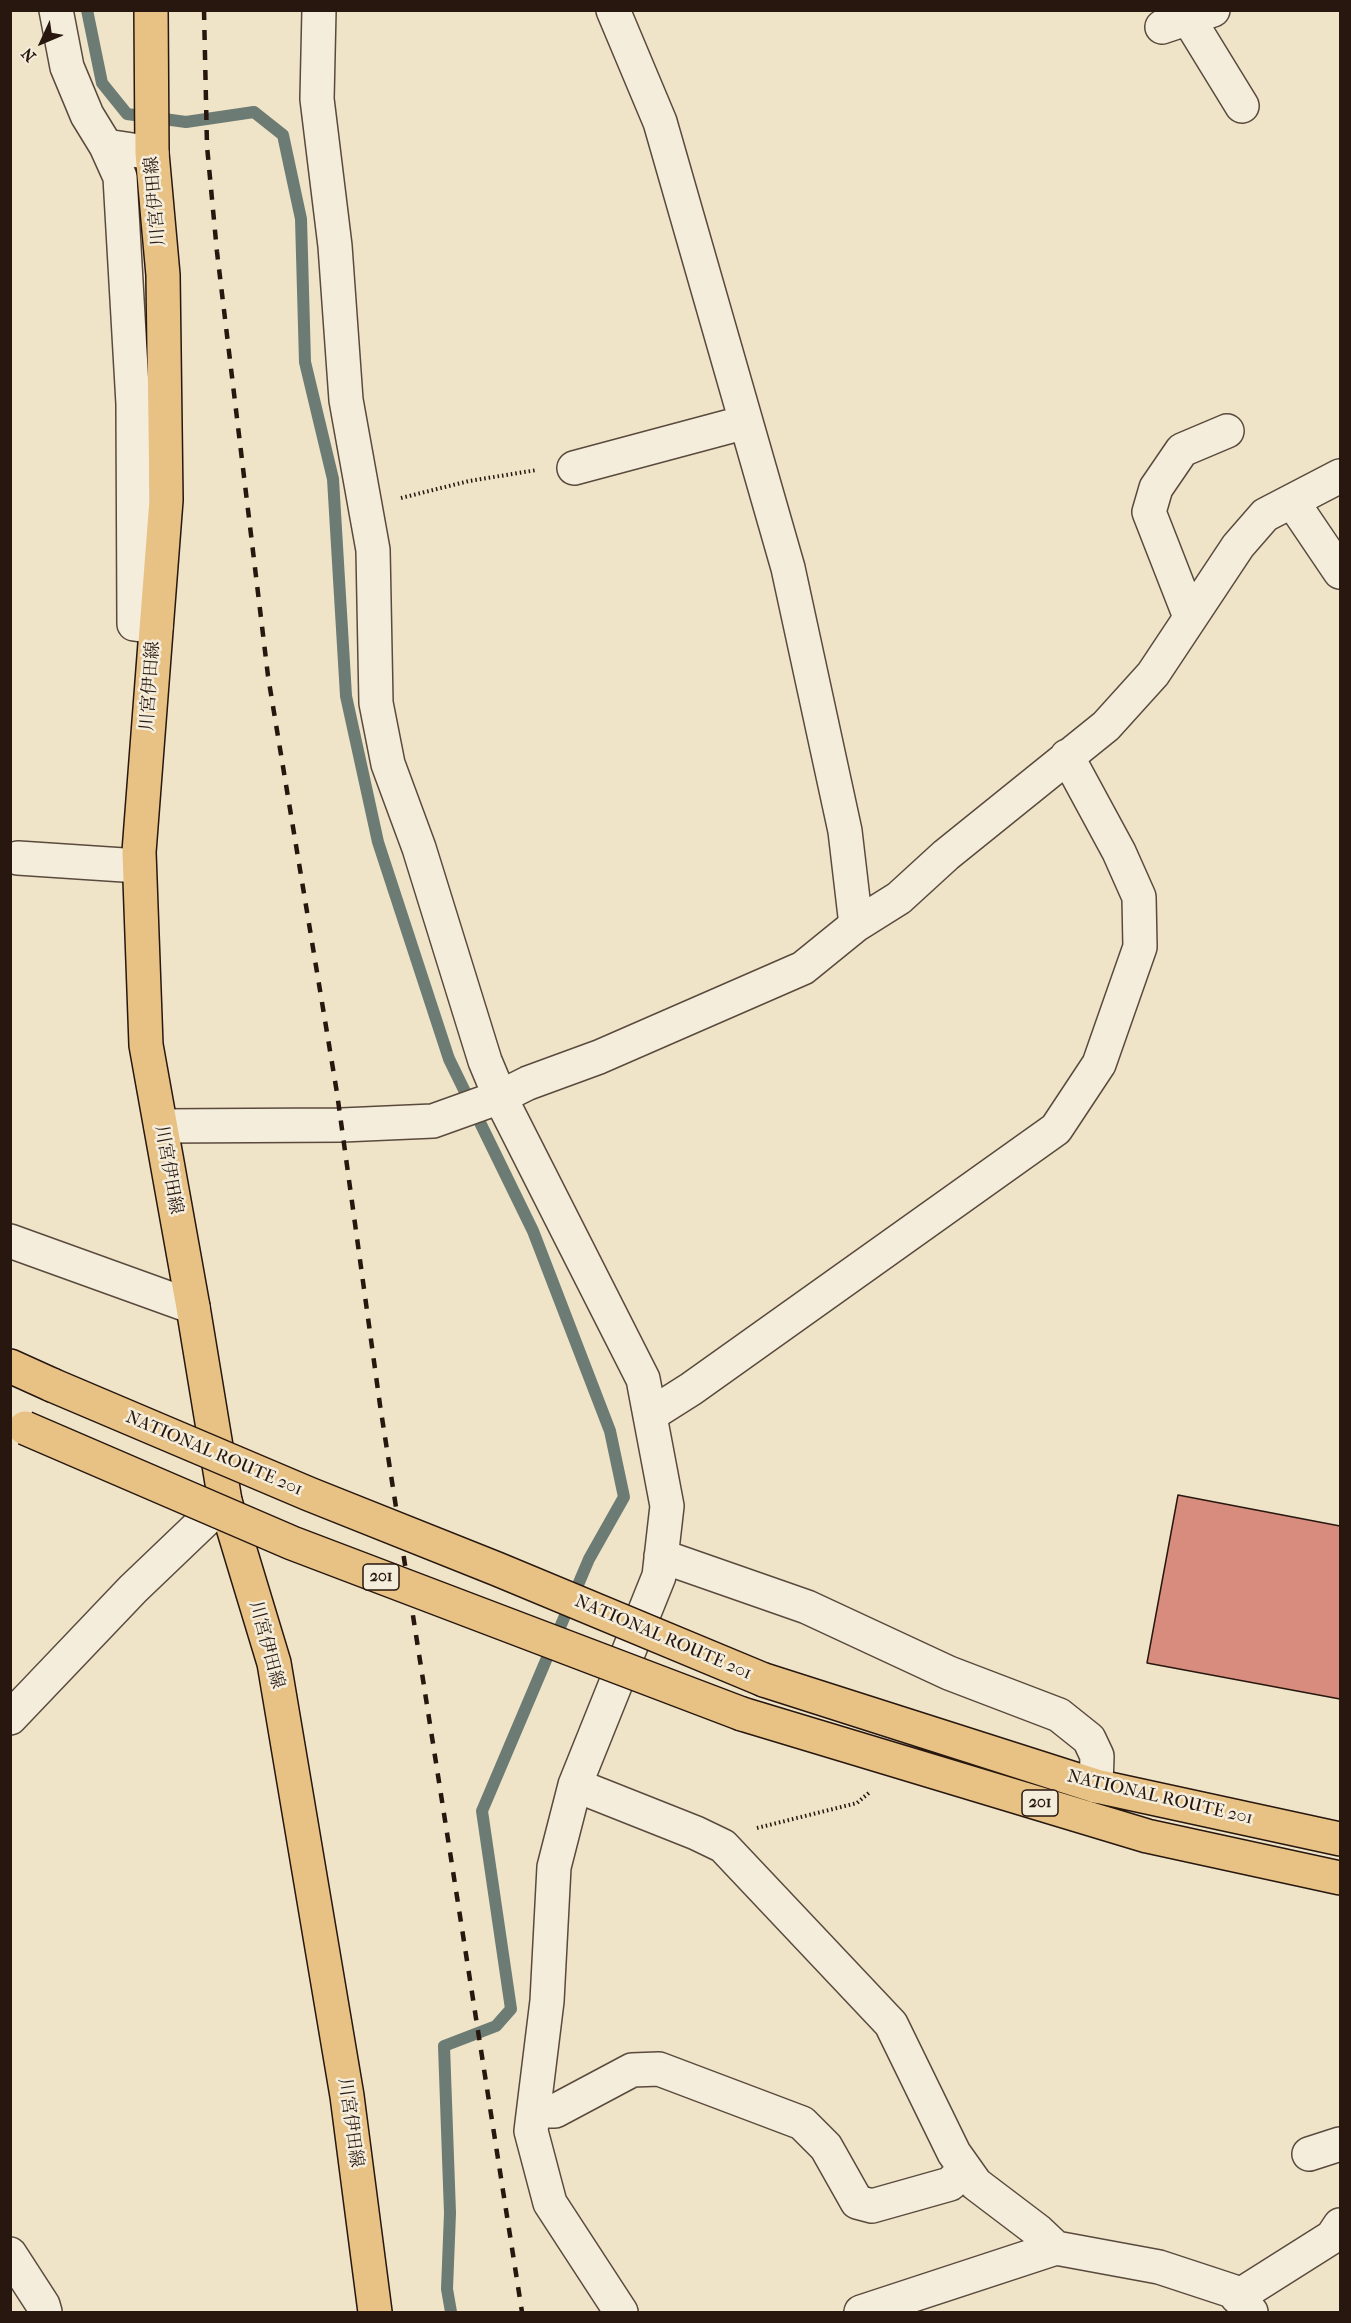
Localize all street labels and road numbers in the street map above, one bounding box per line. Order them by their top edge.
street label: 川宮伊田線 [141,155,171,247]
street label: 川宮伊田線 [137,640,165,732]
street label: 川宮伊田線 [150,1124,186,1216]
street label: NATIONAL ROUTE 201 [122,1407,306,1501]
road number: 201 [363,1564,399,1590]
street label: NATIONAL ROUTE 201 [571,1591,755,1685]
street label: 川宮伊田線 [244,1599,288,1691]
street label: NATIONAL ROUTE 201 [1065,1766,1255,1830]
road number: 201 [1022,1790,1058,1816]
street label: 川宮伊田線 [333,2077,367,2169]

